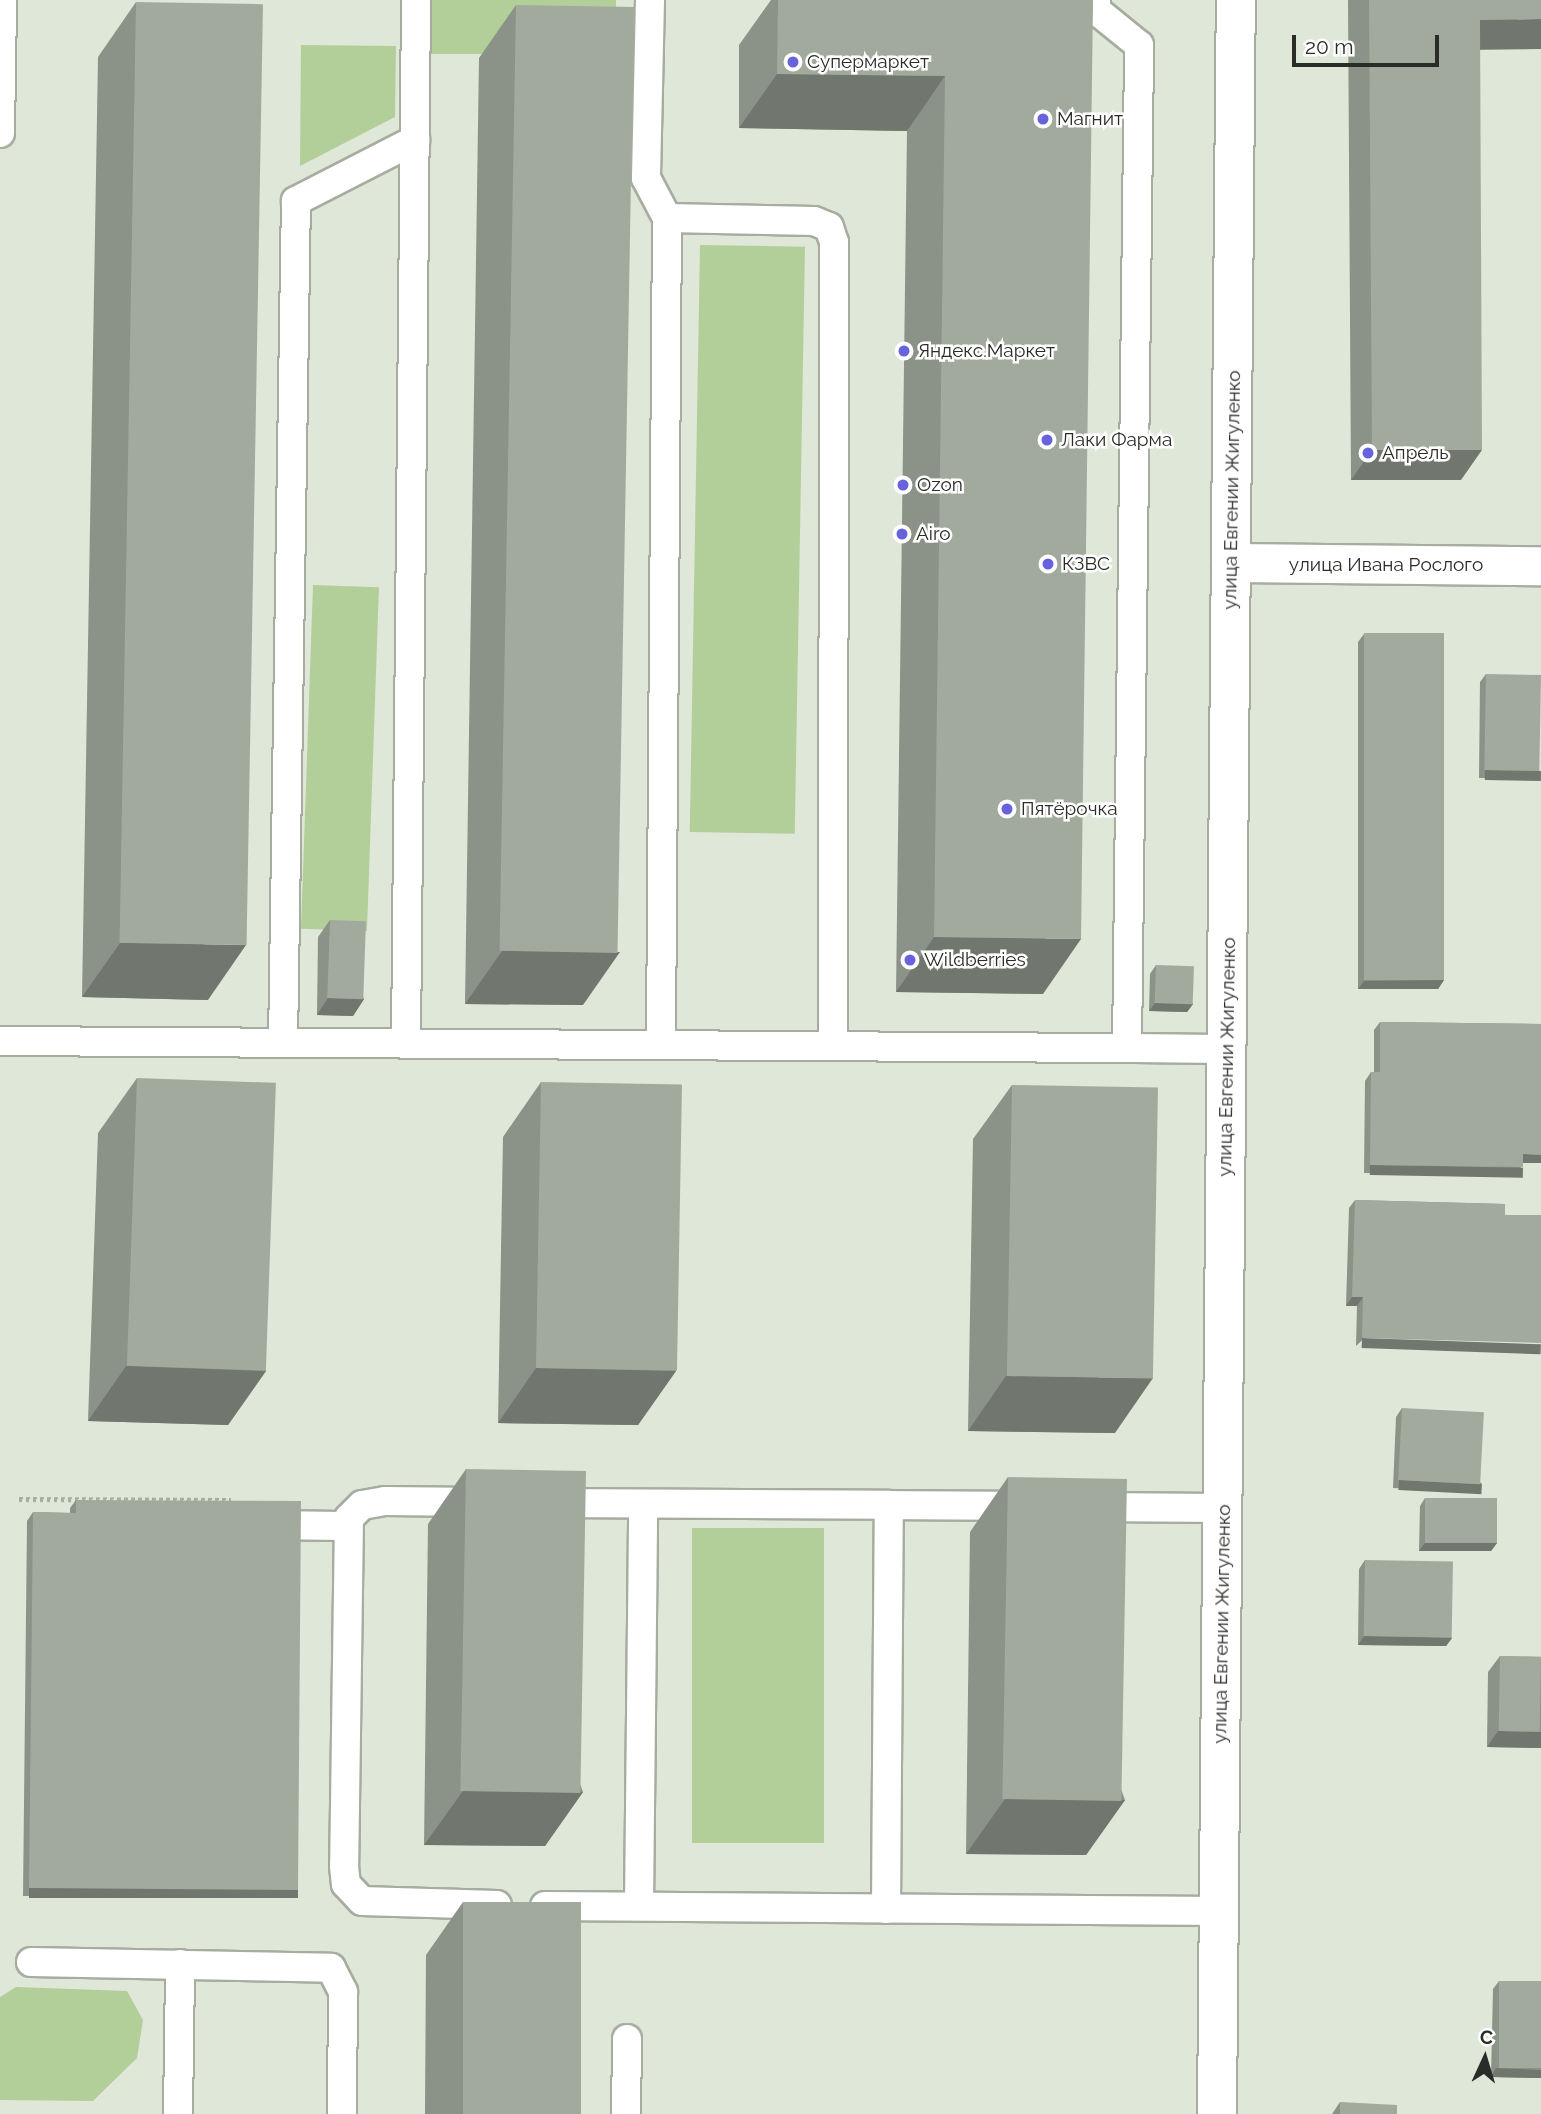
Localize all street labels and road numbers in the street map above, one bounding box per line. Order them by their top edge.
street label: улица Евгении Жигуленко [1219,370,1245,610]
street label: улица Ивана Рослого [1289,554,1483,576]
street label: улица Евгении Жигуленко [1214,937,1240,1177]
street label: улица Евгении Жигуленко [1209,1504,1235,1744]

